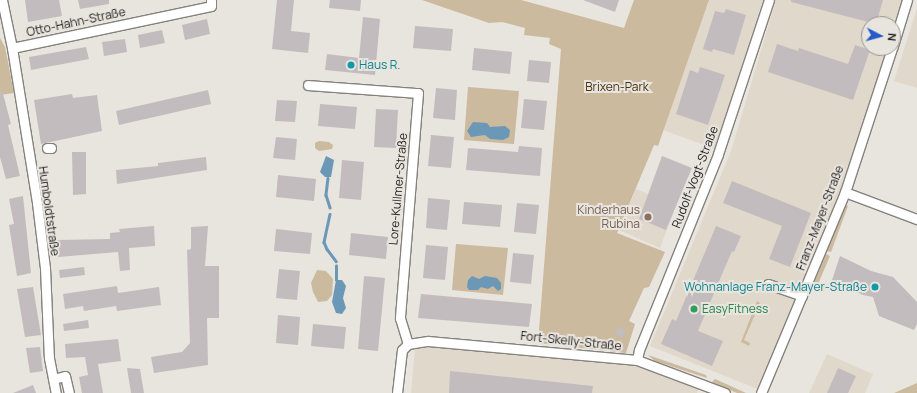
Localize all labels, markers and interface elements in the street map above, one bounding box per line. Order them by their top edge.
street label: Otto-Hahn-Straße [25,4,127,40]
north arrow [861,16,901,56]
text: N [885,32,900,42]
place label: Haus R. [359,58,400,72]
marker: Haus R. [346,60,356,70]
park label: Brixen-Park [585,80,649,94]
street label: Rudolf-Vogt-Straße [669,124,721,230]
street label: Lore-Kullmer-Straße [386,132,410,246]
street label: Franz-Mayer-Straße [793,163,847,273]
street label: Humboldtstraße [36,165,62,257]
place label: Kinderhaus Rubina [577,203,640,231]
marker: Kinderhaus Rubina [643,212,653,222]
place label: Wohnanlage Franz-Mayer-Straße [684,280,867,294]
marker: Wohnanlage Franz-Mayer-Straße [870,282,880,292]
place label: EasyFitness [702,302,768,316]
marker: EasyFitness [689,304,699,314]
street label: Fort-Skelly-Straße [520,329,622,353]

